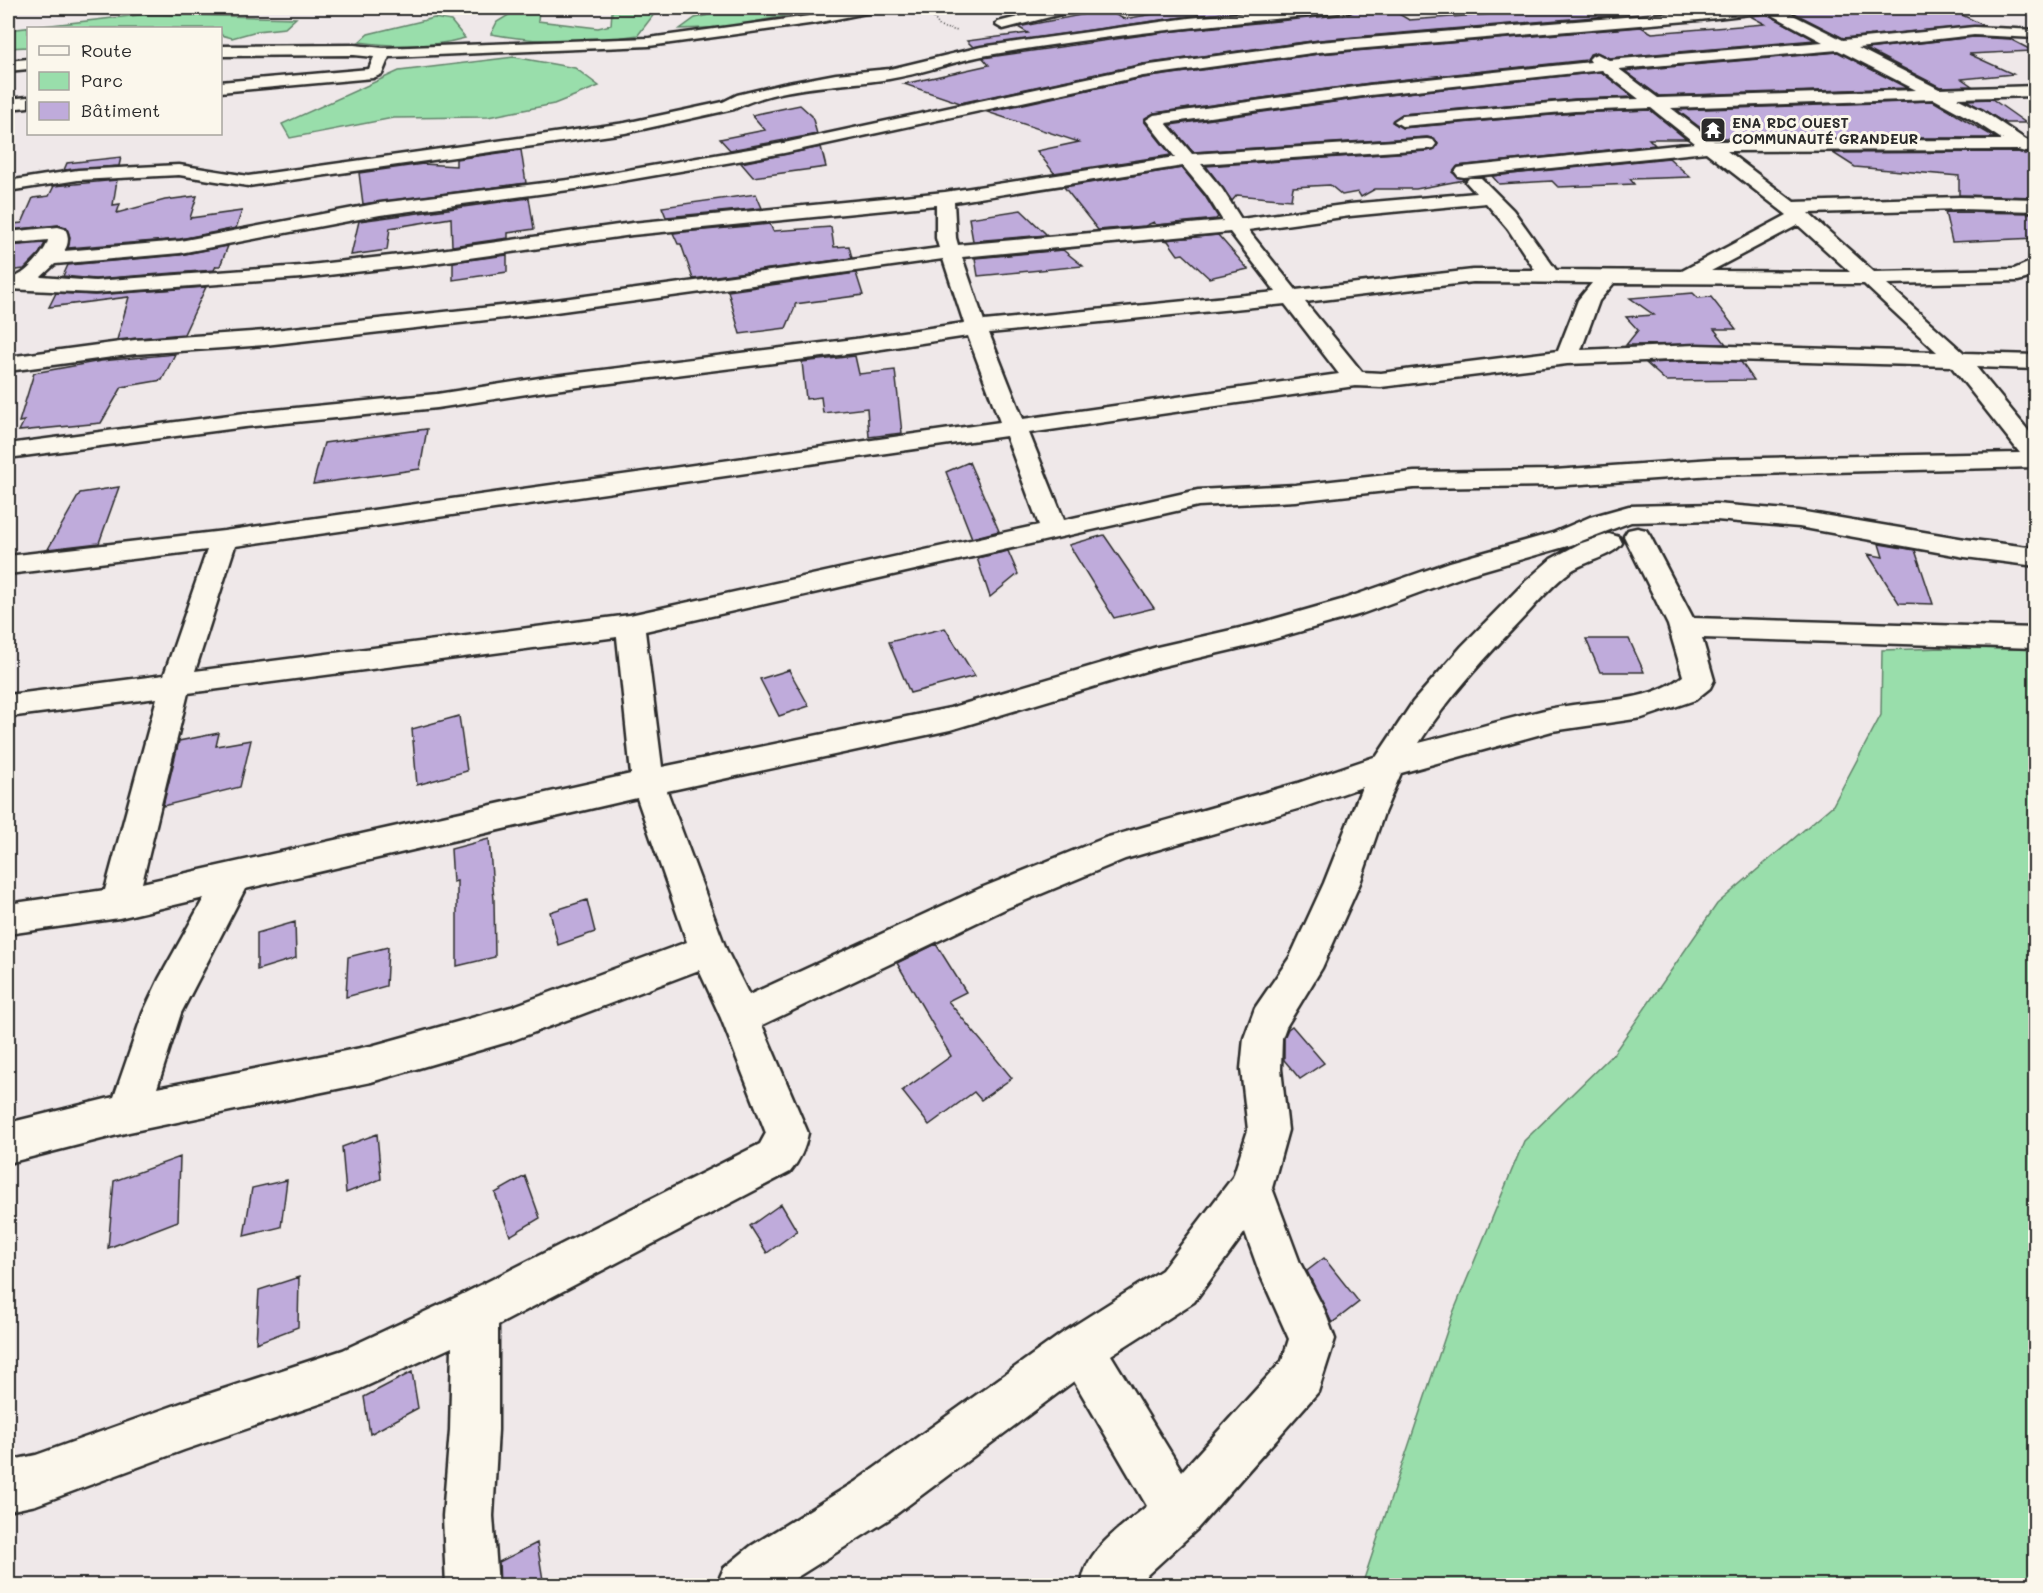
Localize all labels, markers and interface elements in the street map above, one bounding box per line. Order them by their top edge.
legend [27,27,222,135]
text: Route [81,38,132,62]
text: Parc [81,68,123,92]
text: Bâtiment [81,98,160,122]
place label: ENA RDC OUEST COMMUNAUTÉ GRANDEUR [1732,113,1918,148]
temple icon: ENA RDC OUEST COMMUNAUTÉ GRANDEUR [1698,115,1728,145]

